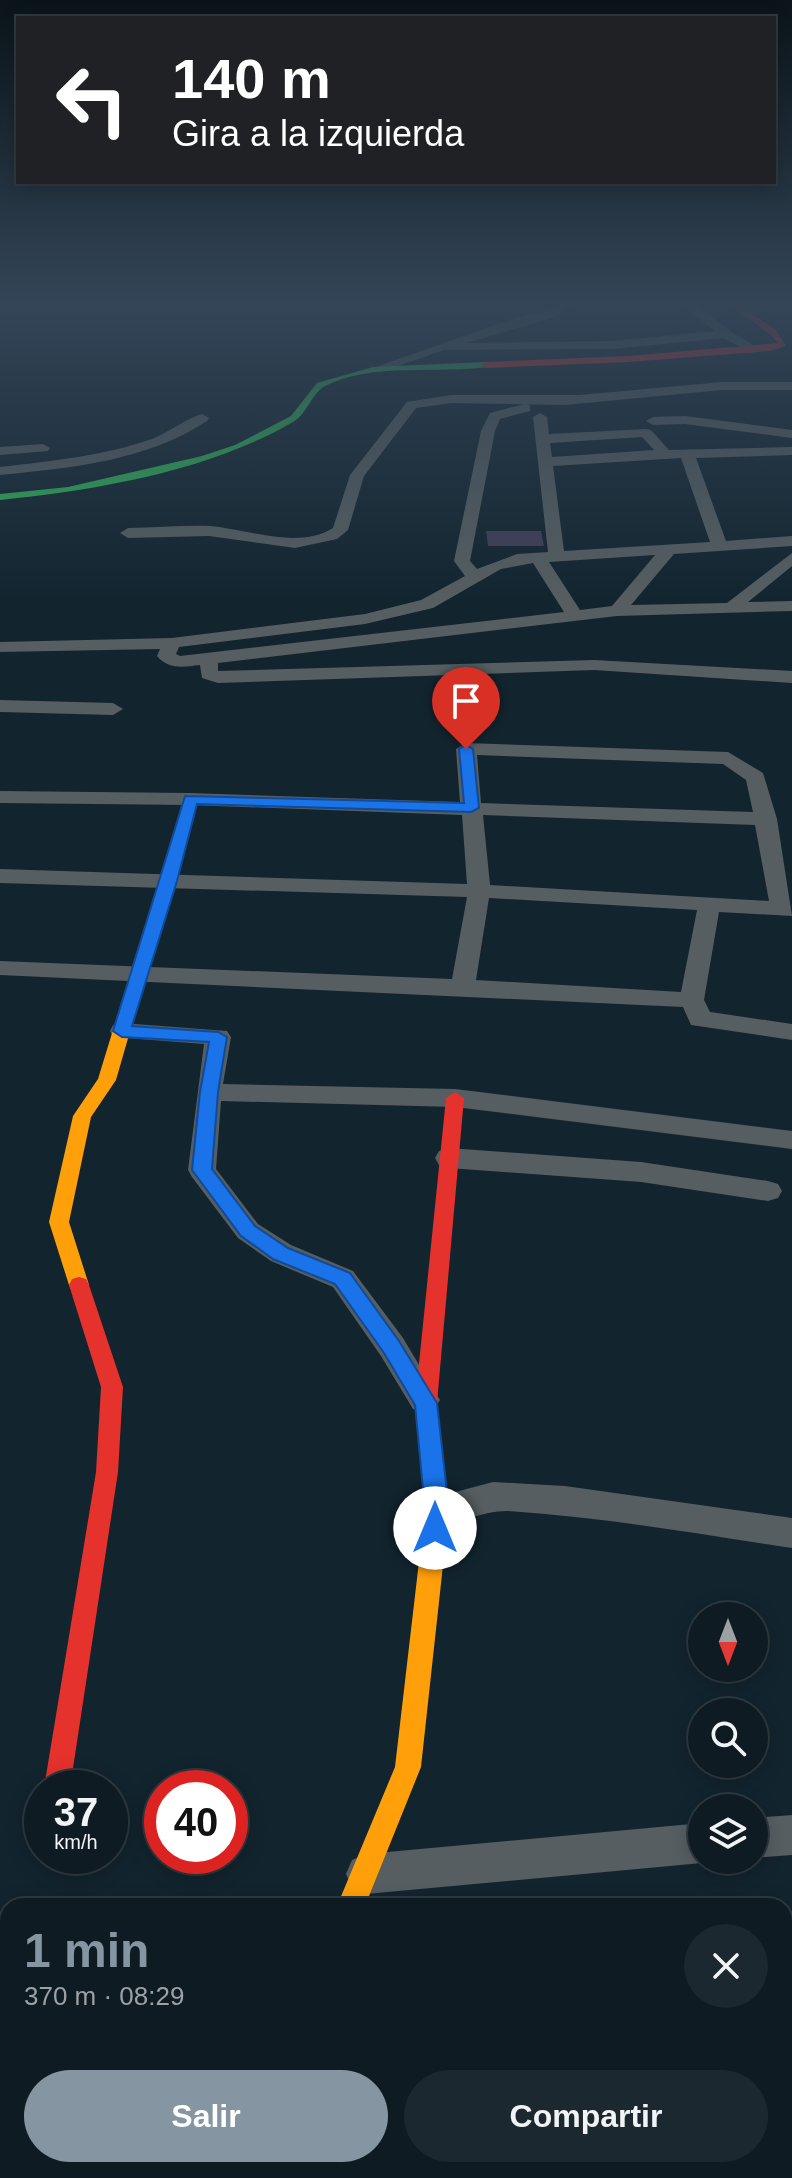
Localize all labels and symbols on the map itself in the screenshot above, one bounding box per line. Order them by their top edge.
pin [432,667,500,749]
position arrow [393,1486,477,1570]
north arrow [688,1602,768,1682]
speed limit sign: 40 [144,1770,248,1874]

